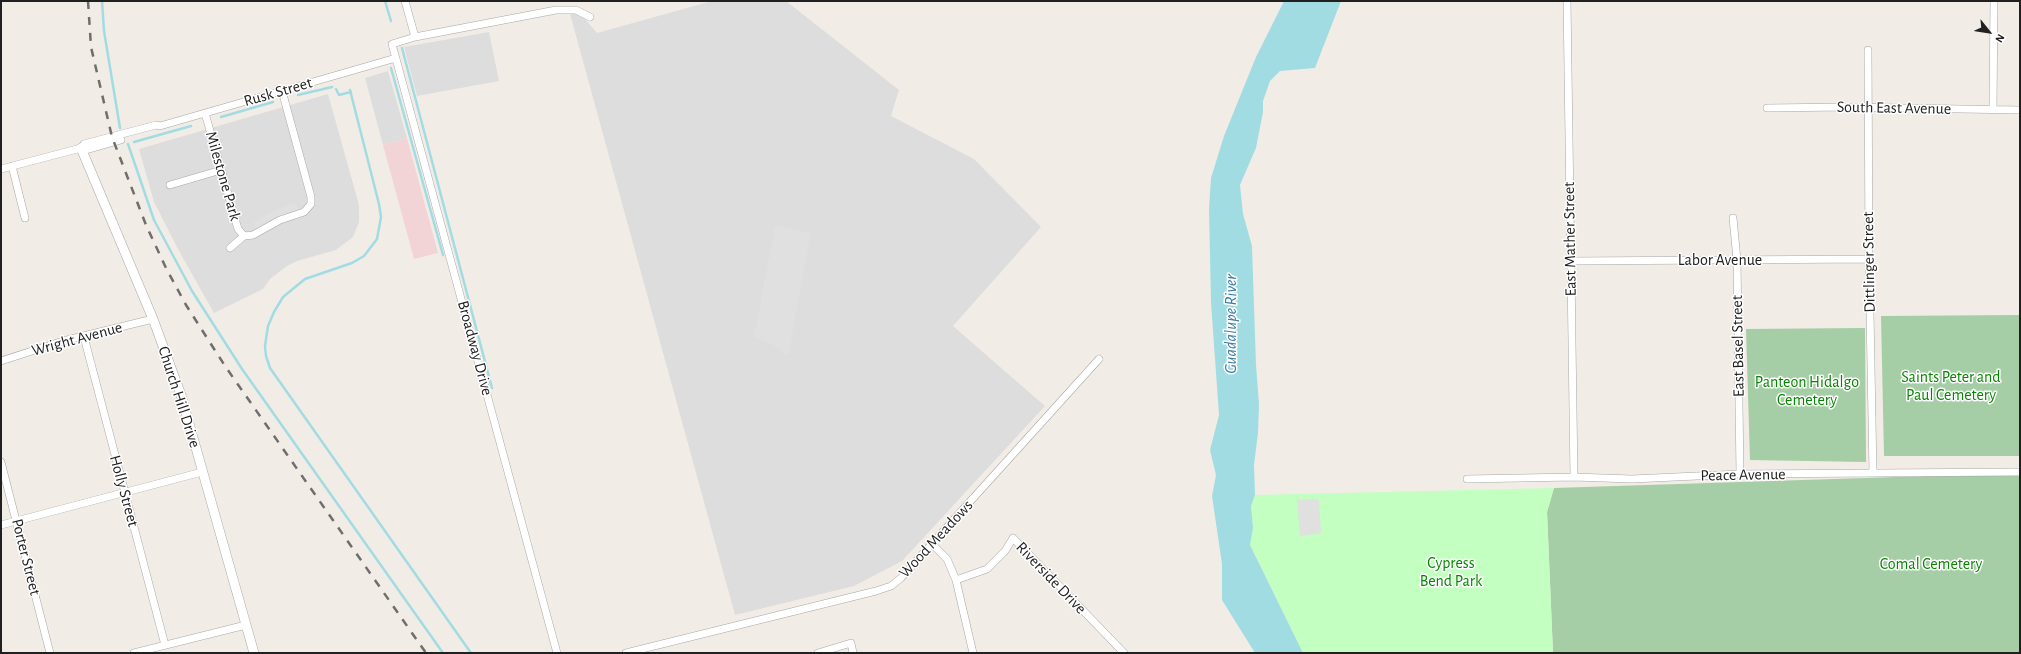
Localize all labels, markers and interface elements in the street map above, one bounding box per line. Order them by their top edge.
north arrow [1969,12,2009,52]
text: N [1993,32,2007,44]
street label: Rusk Street [242,73,314,111]
street label: South East Avenue [1837,97,1951,119]
street label: Milestone Park [201,129,245,223]
street label: East Mather Street [1559,182,1581,296]
street label: Dittlinger Street [1859,211,1879,313]
street label: Labor Avenue [1678,250,1762,270]
water label: Guadalupe River [1221,274,1241,374]
street label: East Basel Street [1728,295,1748,397]
street label: Broadway Drive [453,298,497,398]
street label: Wright Avenue [30,318,124,360]
street label: Church Hill Drive [154,344,204,450]
park label: Saints Peter and Paul Cemetery [1901,367,2001,405]
park label: Panteon Hidalgo Cemetery [1755,372,1859,410]
street label: Holly Street [105,453,143,529]
street label: Peace Avenue [1700,465,1786,485]
street label: Wood Meadows [895,496,977,582]
street label: Porter Street [7,517,45,597]
street label: Riverside Drive [1012,538,1090,618]
park label: Cypress Bend Park [1420,553,1482,591]
park label: Comal Cemetery [1880,554,1982,574]

